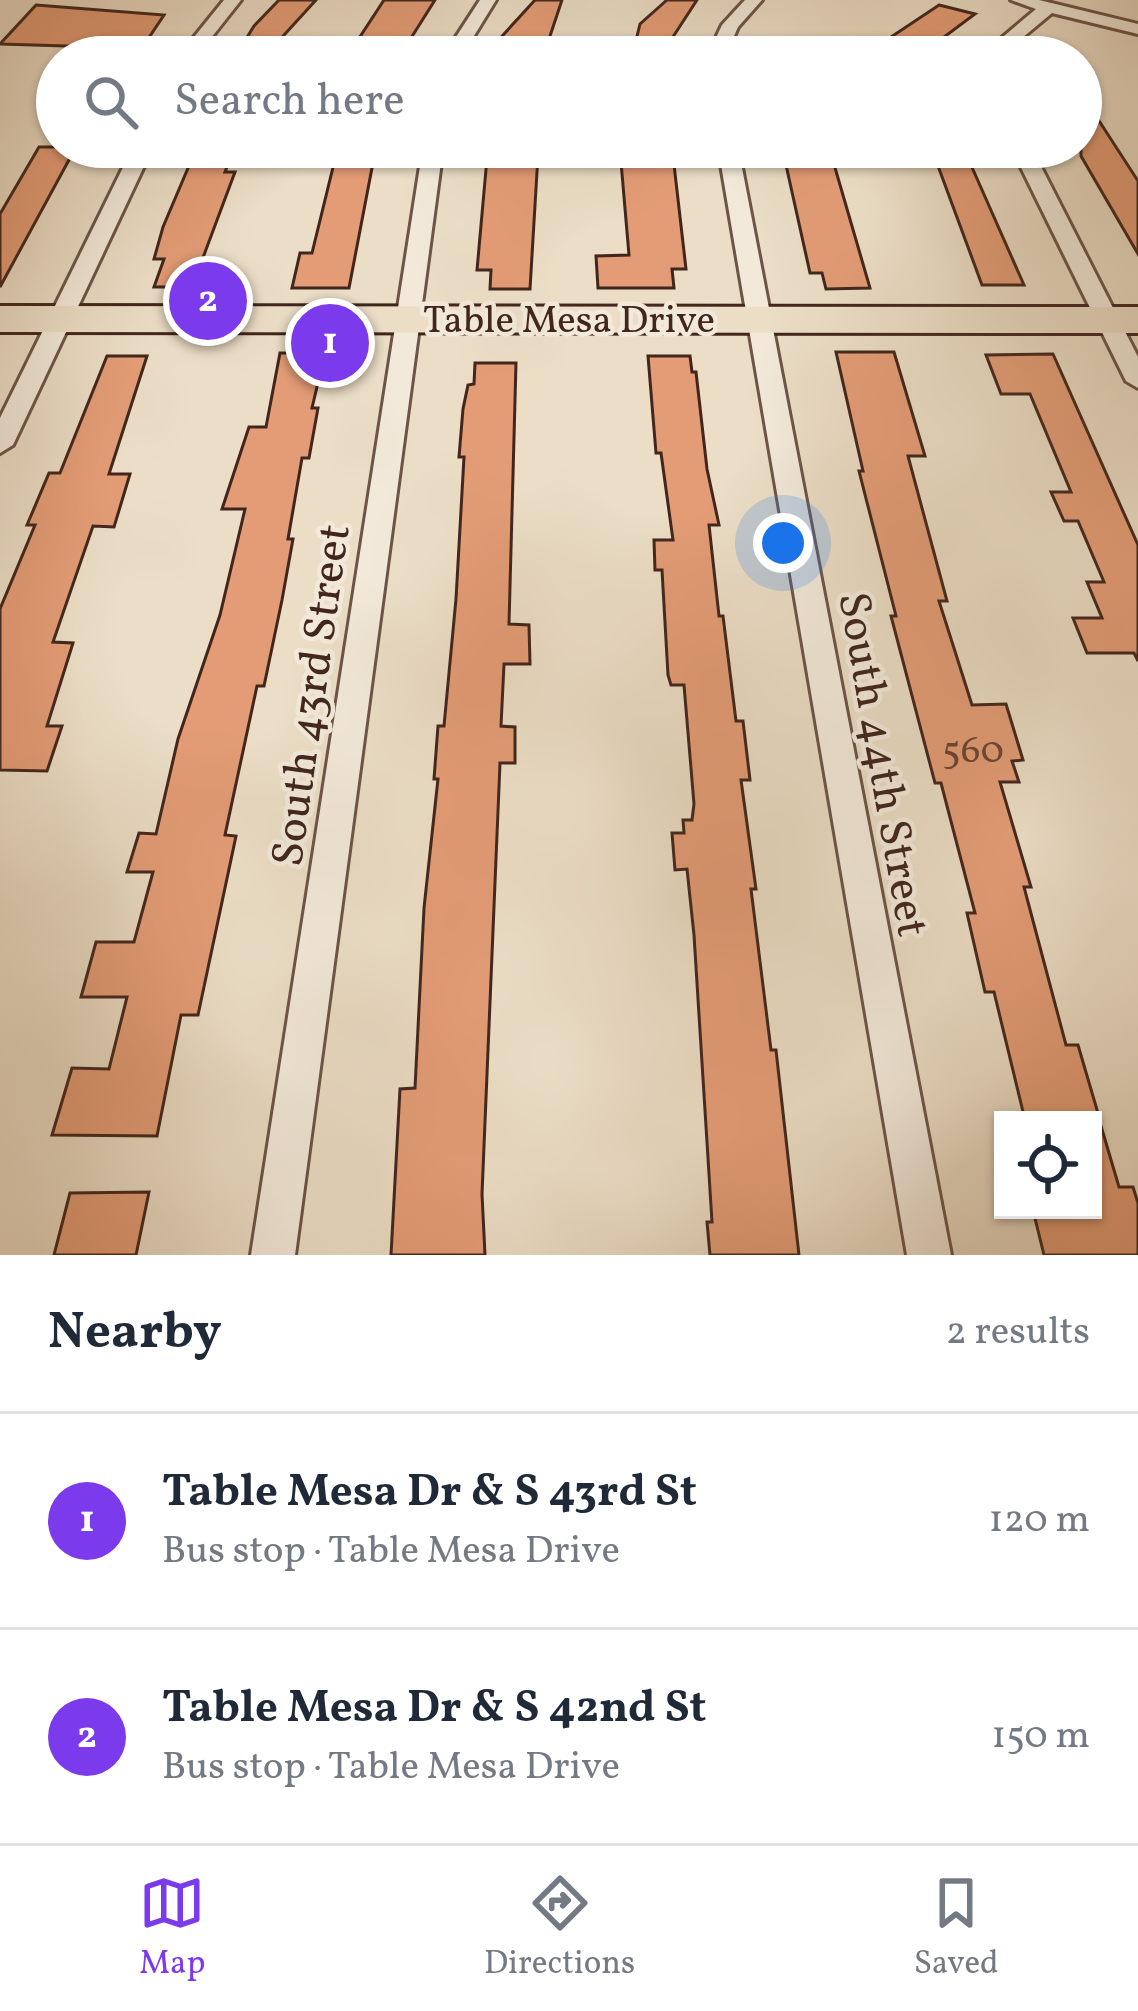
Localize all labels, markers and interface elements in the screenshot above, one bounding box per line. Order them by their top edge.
search box [36,36,1102,168]
icon: search [78,69,144,135]
text: Search here [174,71,405,134]
pin: 2 [169,256,247,346]
street label: Table Mesa Drive [423,295,715,349]
pin: 1 [291,298,369,388]
your location [753,513,813,573]
street label: South 43rd Street [258,520,369,871]
street label: South 44th Street [819,587,942,942]
house number: 560 [942,725,1004,779]
map controls [994,1111,1102,1219]
button: locate [994,1111,1102,1219]
text: Nearby [48,1298,222,1369]
text: 2 results [946,1306,1090,1360]
text: Table Mesa Dr & S 43rd St [162,1462,697,1525]
text: 1 [79,1494,95,1548]
text: 120 m [989,1494,1090,1548]
text: Bus stop · Table Mesa Drive [162,1525,620,1579]
text: Table Mesa Dr & S 42nd St [162,1678,706,1741]
text: 2 [77,1710,97,1764]
text: 150 m [991,1710,1090,1764]
text: Bus stop · Table Mesa Drive [162,1741,620,1795]
tab: Map [139,1870,205,1988]
tab: Directions [484,1870,635,1988]
tab: Saved [914,1870,999,1988]

